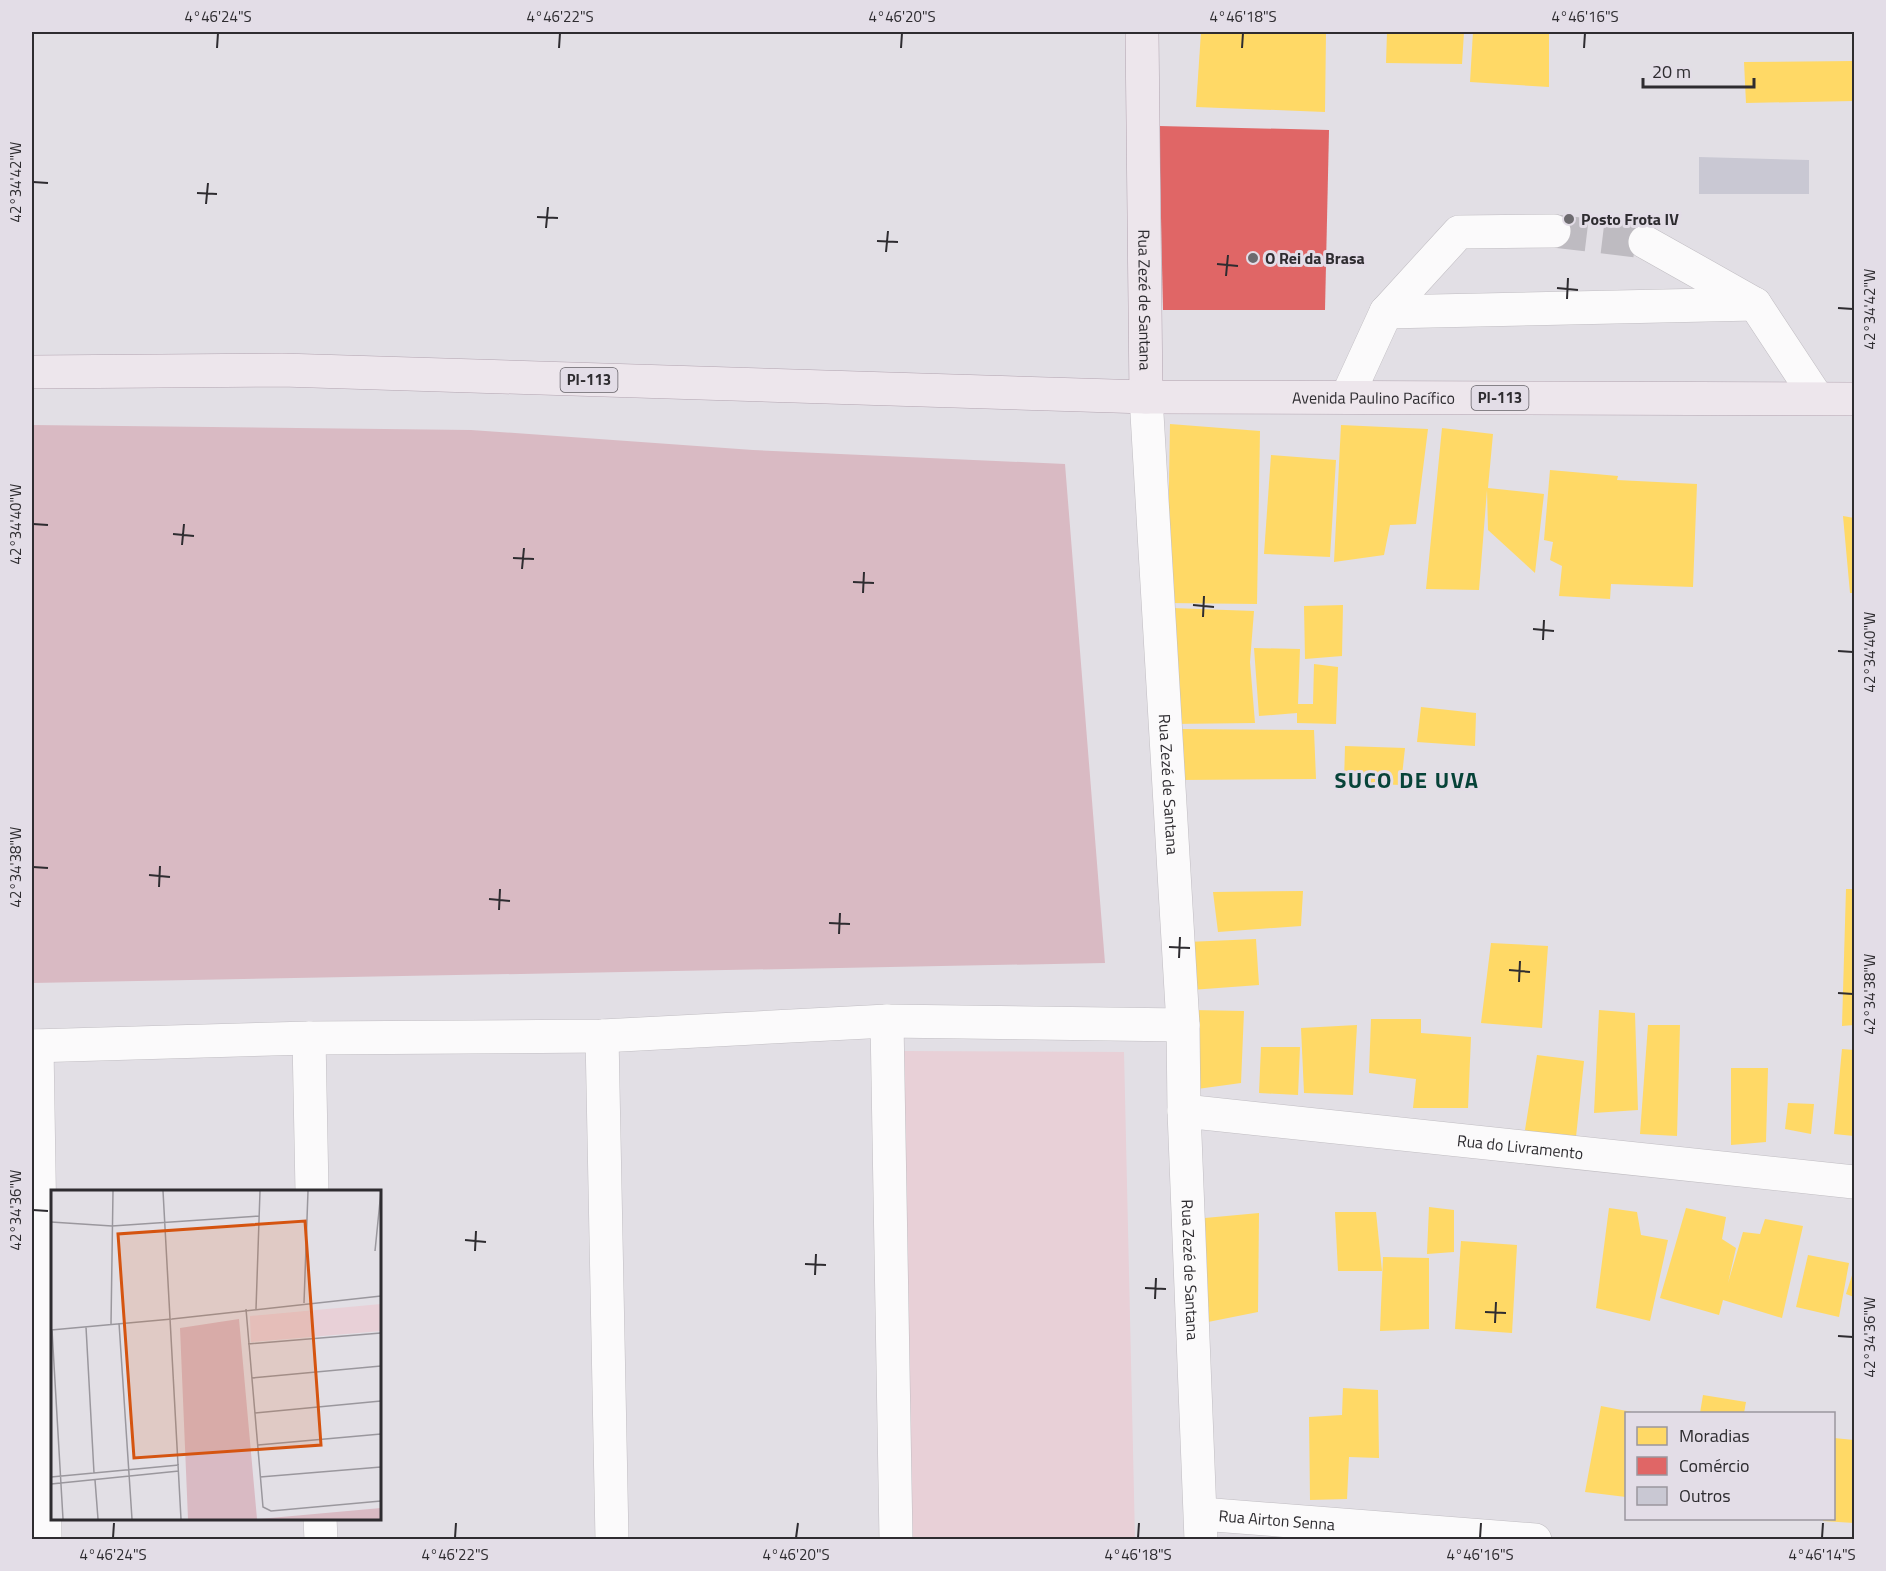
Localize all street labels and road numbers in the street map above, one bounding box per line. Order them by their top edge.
street label: Rua Zezé de Santana [1132,229,1158,371]
road number: PI-113 [560,368,618,392]
street label: Avenida Paulino Pacífico [1292,385,1455,410]
road number: PI-113 [1472,386,1528,410]
street label: Rua Zezé de Santana [1153,713,1185,855]
street label: Rua do Livramento [1456,1128,1584,1165]
street label: Rua Zezé de Santana [1176,1199,1205,1341]
street label: Rua Airton Senna [1218,1503,1336,1536]

